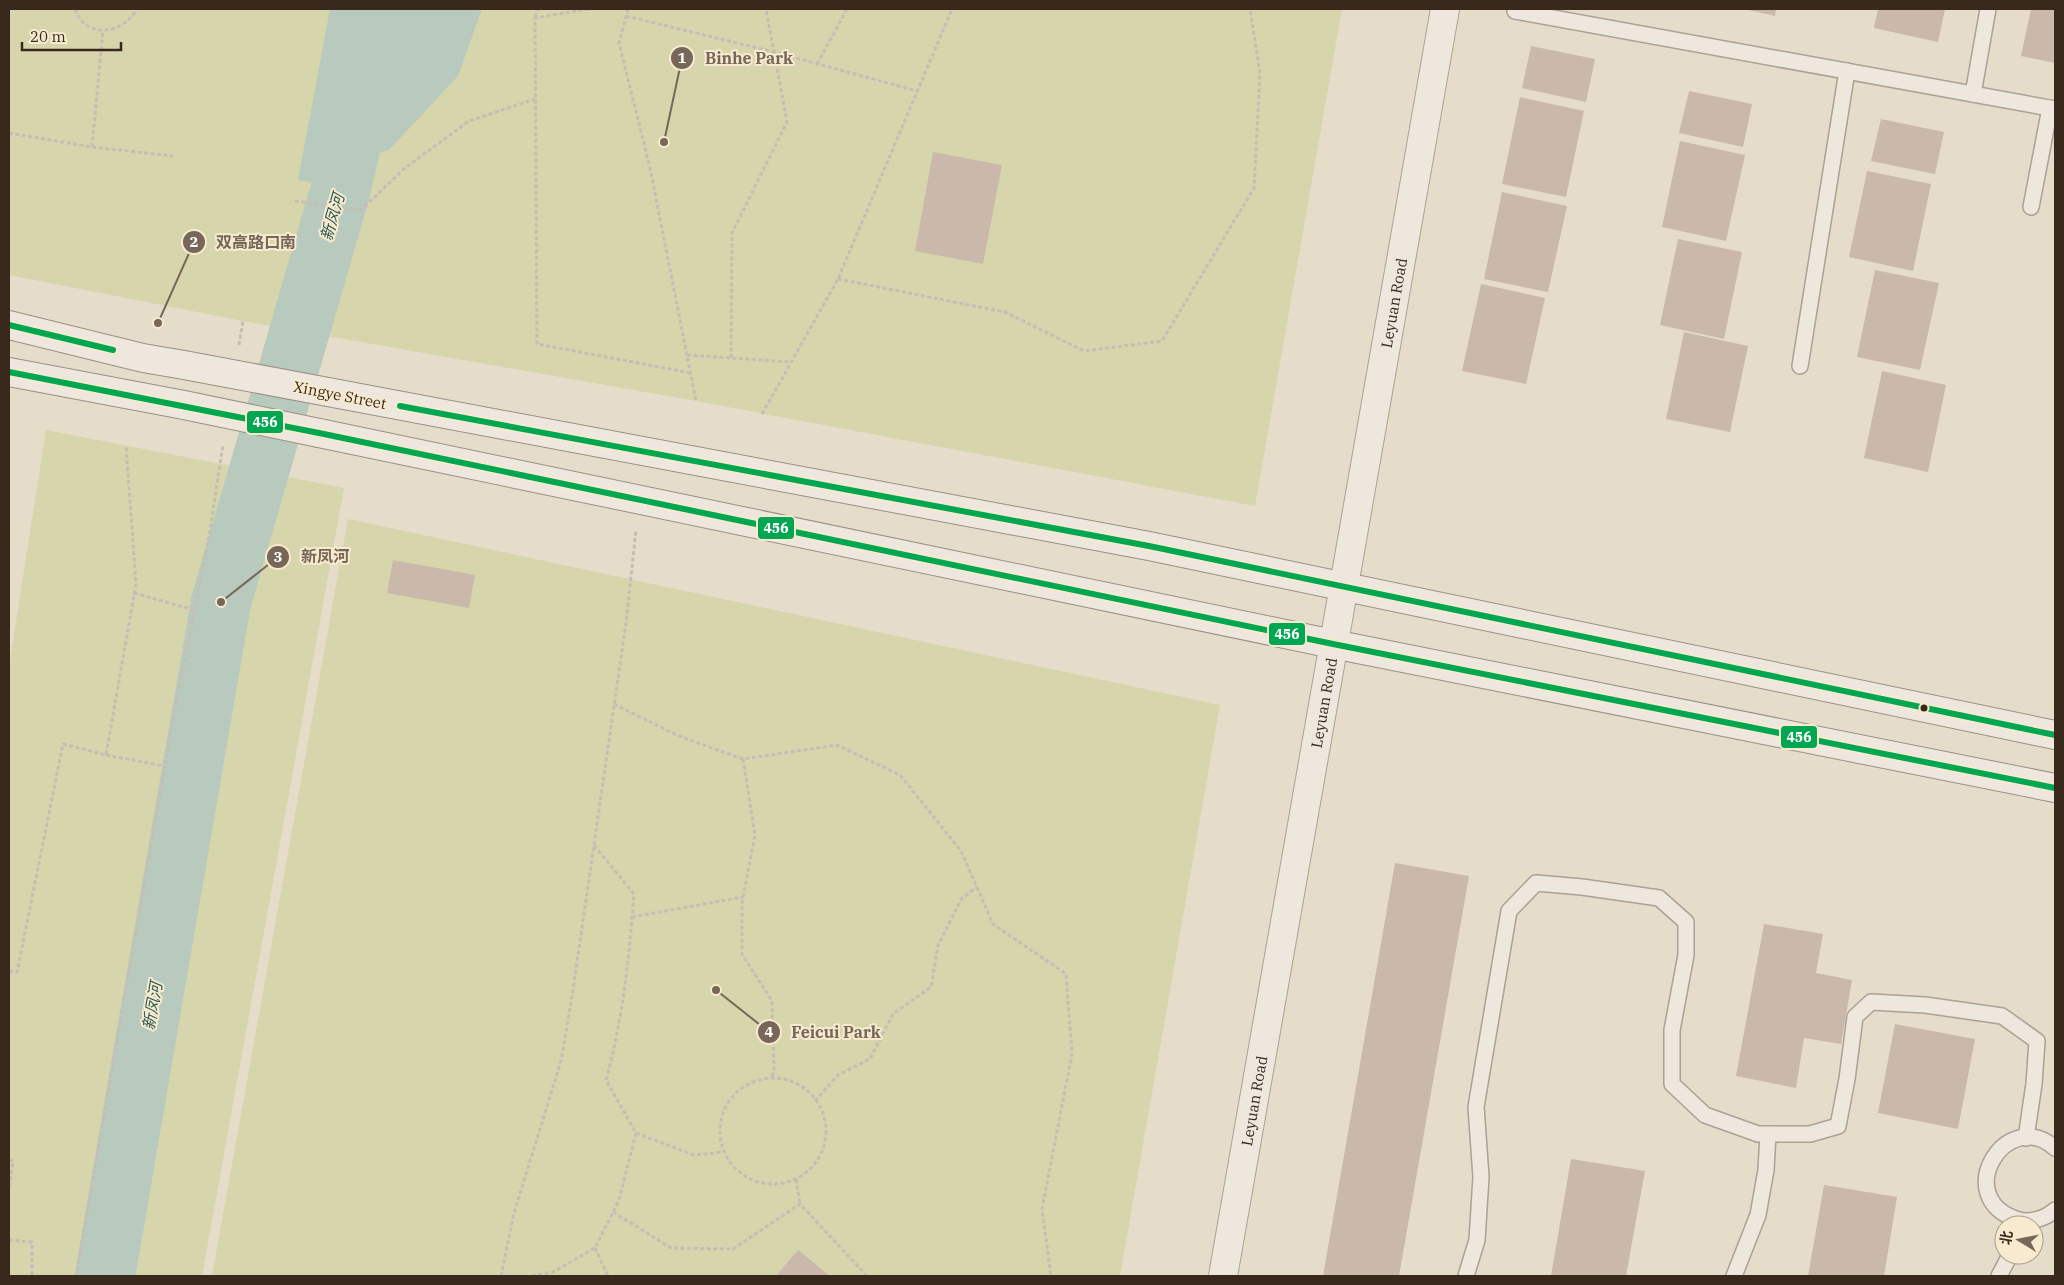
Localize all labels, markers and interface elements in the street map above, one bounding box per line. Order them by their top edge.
scale bar [22,20,121,52]
text: 20 m [30,27,66,46]
callout: Binhe Park [670,42,803,73]
text: 1 [677,48,687,67]
text: Binhe Park [705,48,793,68]
water label: 新凤河 [316,188,349,243]
callout: 双高路口南 [181,227,306,258]
text: 2 [189,232,199,251]
text: 双高路口南 [216,232,296,252]
street label: Leyuan Road [1376,256,1411,349]
street label: Xingye Street [292,377,388,413]
line badge: 456 [246,410,284,434]
text: 456 [252,413,278,431]
line badge: 456 [757,516,795,540]
text: 456 [763,519,789,537]
callout: 新凤河 [266,541,359,572]
text: 新凤河 [301,546,349,566]
text: 3 [273,547,283,566]
line badge: 456 [1268,622,1306,646]
text: 456 [1274,625,1300,643]
street label: Leyuan Road [1306,656,1341,749]
unlabelled marker [1919,703,1929,713]
line badge: 456 [1780,725,1818,749]
text: 456 [1786,728,1812,746]
water label: 新凤河 [138,978,167,1031]
callout: Feicui Park [756,1017,891,1048]
text: 4 [764,1022,774,1041]
text: Feicui Park [791,1022,881,1042]
street label: Leyuan Road [1236,1054,1271,1147]
north arrow [1994,1215,2044,1265]
text: 北 [1996,1229,2016,1246]

